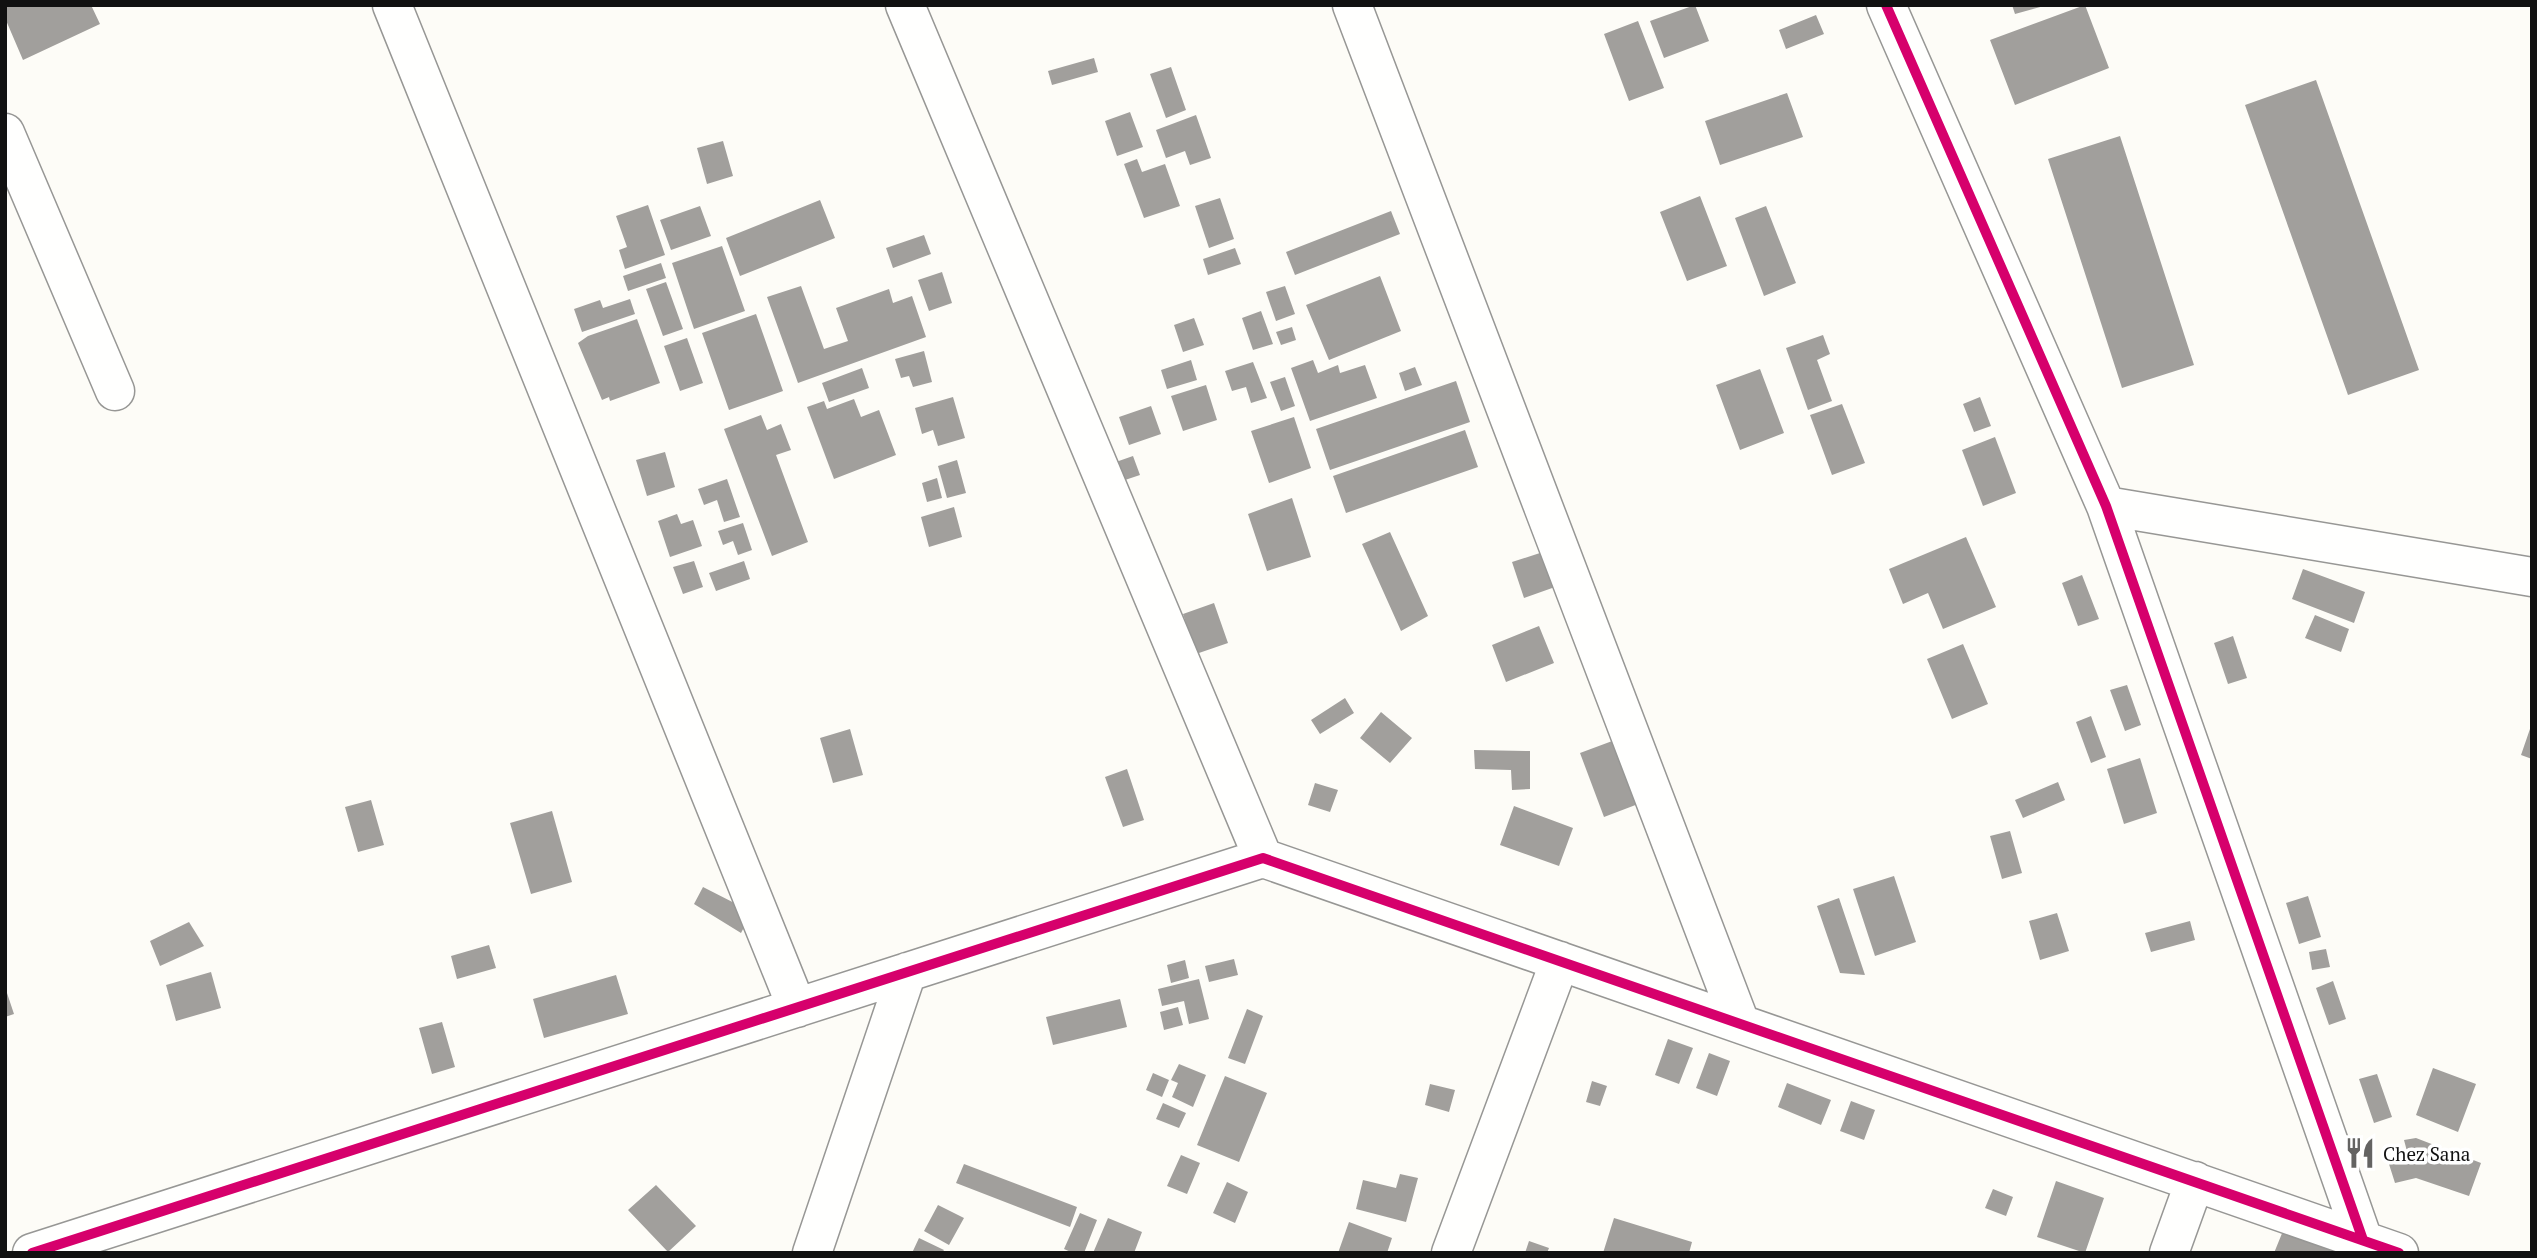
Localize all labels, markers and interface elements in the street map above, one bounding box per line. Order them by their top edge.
restaurant icon: Chez Sana [2343,1136,2377,1170]
place label: Chez Sana [2383,1141,2471,1166]

